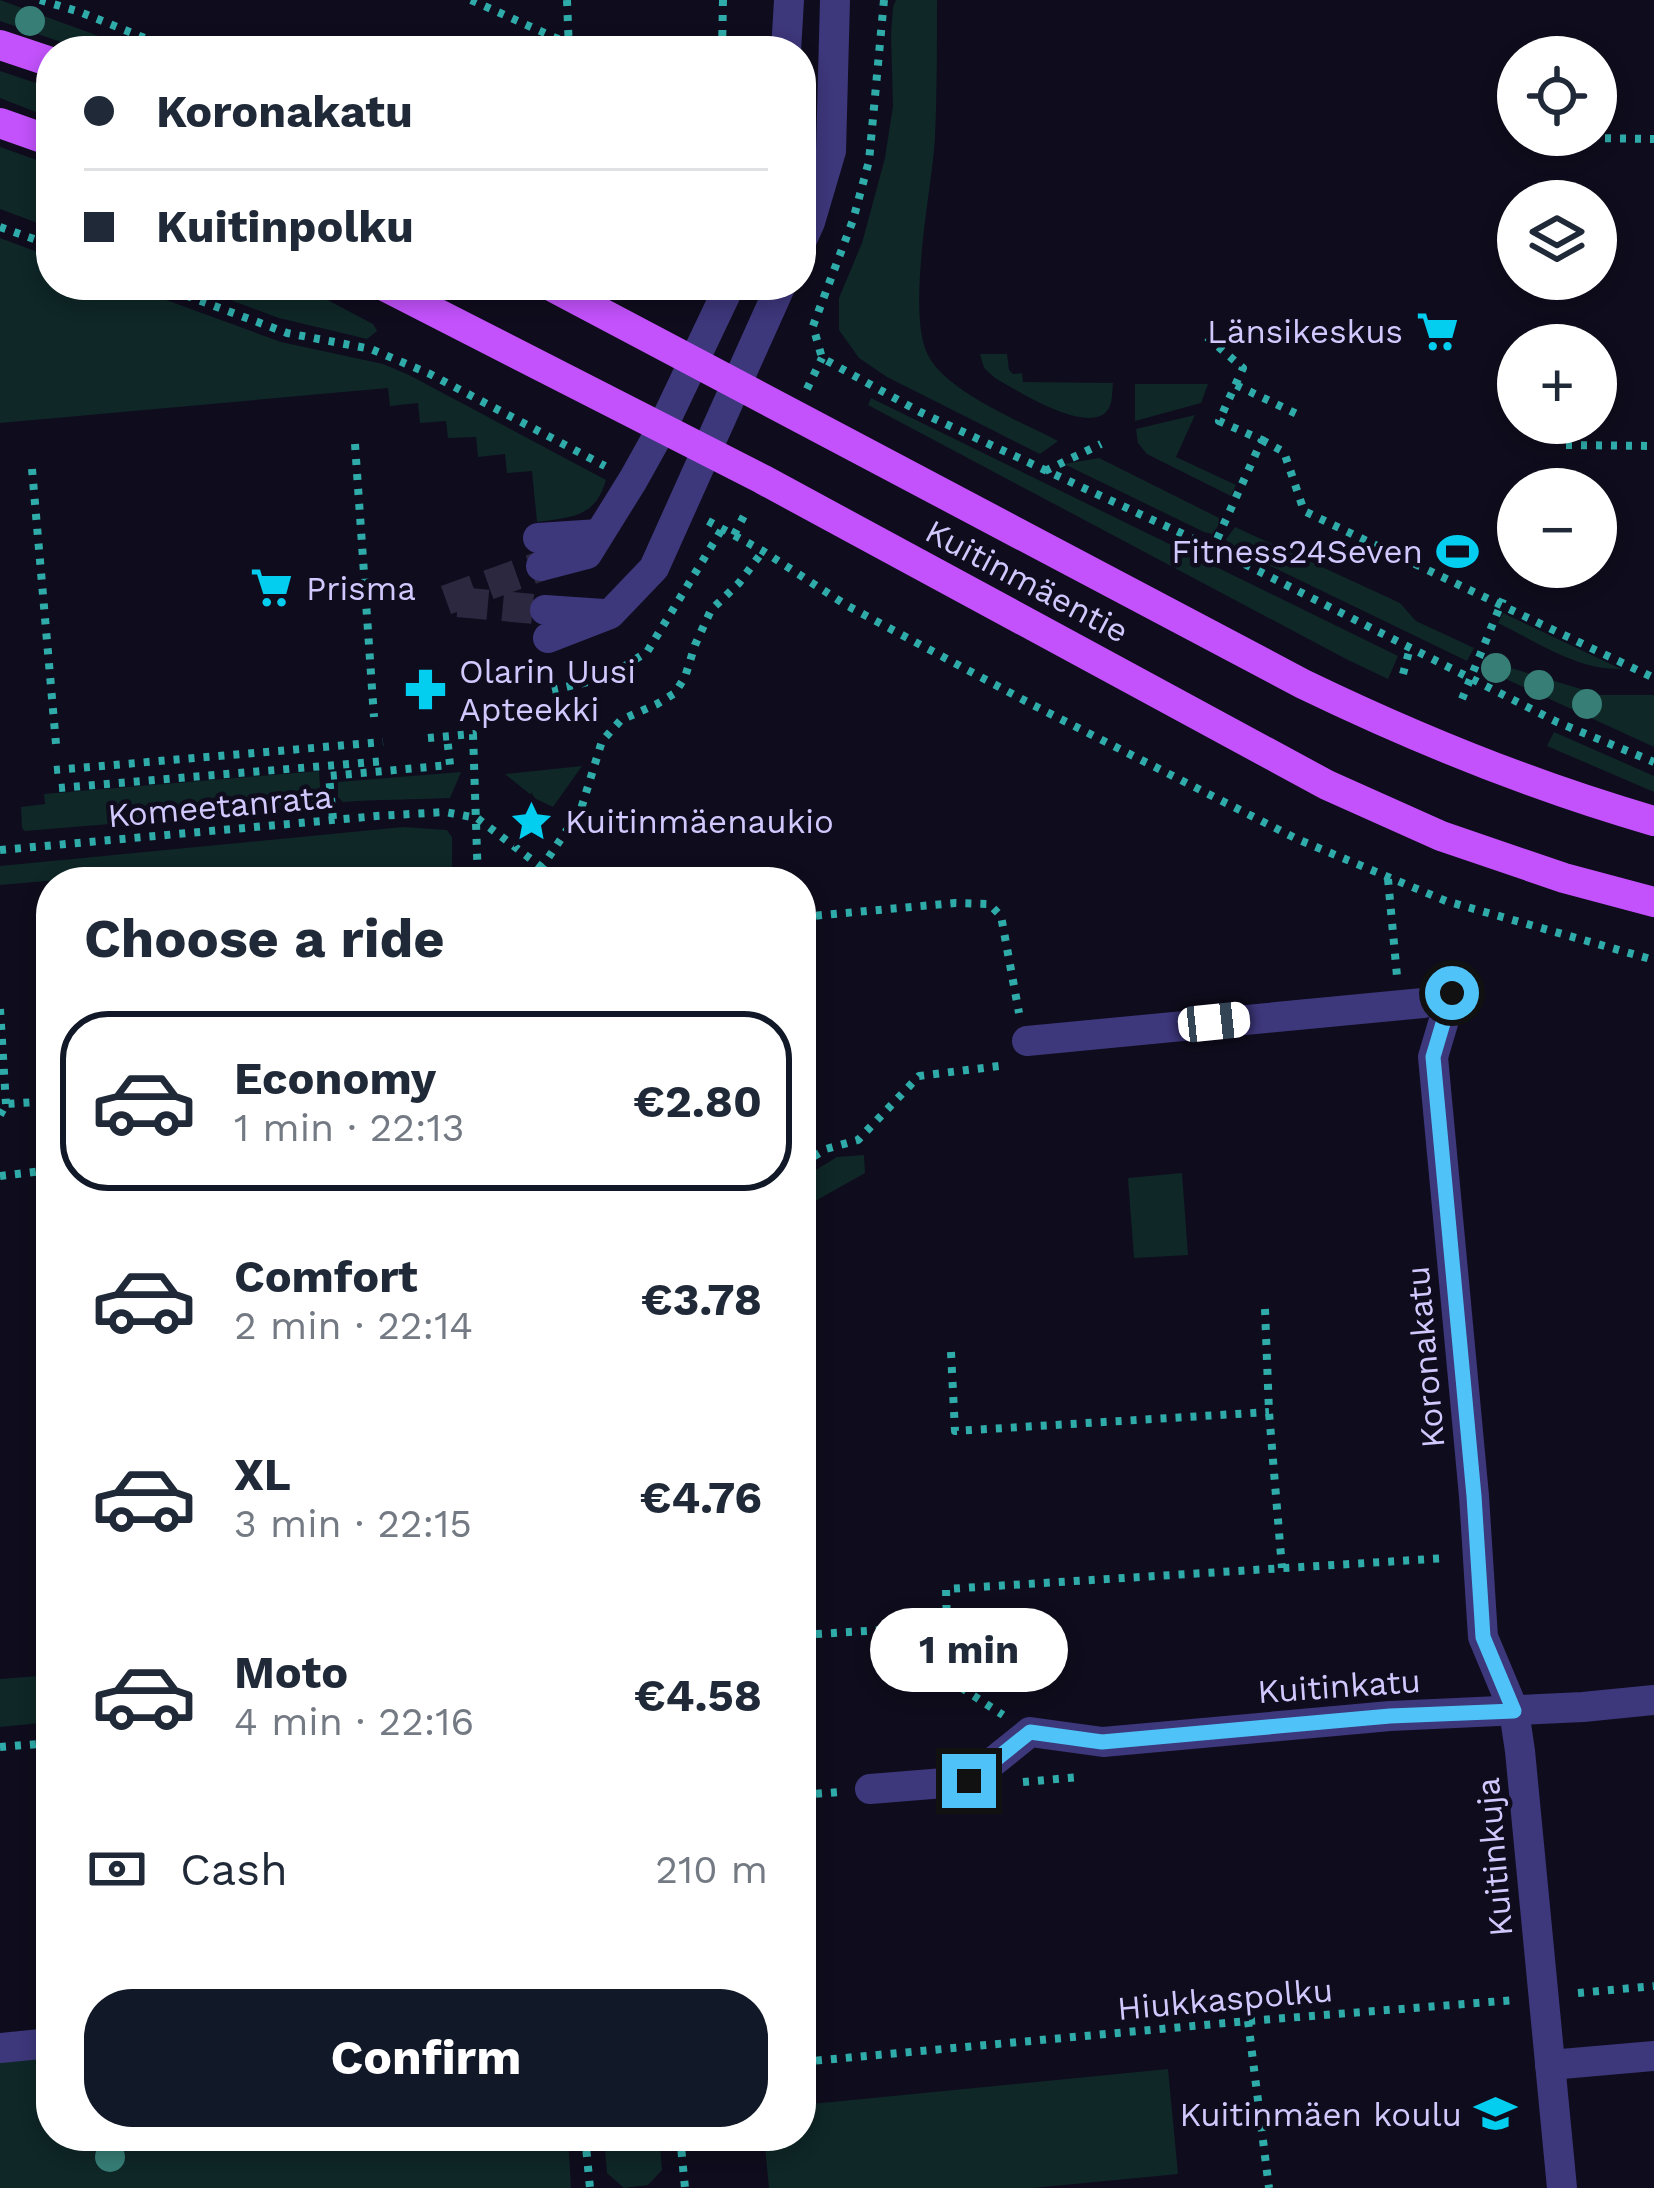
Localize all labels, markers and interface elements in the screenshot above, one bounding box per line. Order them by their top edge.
map controls [1497,36,1617,588]
button: locate [1497,36,1617,156]
text: Koronakatu [156,85,413,138]
button: layers [1497,180,1617,300]
text: Kuitinpolku [156,200,414,253]
supermarket icon: Länsikeskus [1414,308,1460,354]
place label: Länsikeskus [1207,312,1403,351]
button: + [1497,324,1617,444]
button: − [1497,468,1617,588]
street label: Kuitinmäentie [919,511,1135,651]
sports icon: Fitness24Seven [1434,528,1480,574]
place label: Fitness24Seven [1171,532,1423,571]
supermarket icon: Prisma [249,565,295,611]
place label: Prisma [306,569,416,608]
place label: Olarin Uusi Apteekki [459,652,636,729]
pharmacy icon: Olarin Uusi Apteekki [402,667,448,713]
street label: Komeetanrata [106,777,334,835]
place icon: Kuitinmäenaukio [508,798,554,844]
place label: Kuitinmäenaukio [565,802,834,841]
text: Choose a ride [84,907,445,970]
route start [1425,966,1479,1020]
car [1176,1000,1252,1044]
icon: car [90,1047,198,1155]
text: Economy [234,1052,436,1105]
text: €2.80 [633,1075,762,1128]
text: 1 min · 22:13 [234,1105,465,1150]
icon: car [90,1245,198,1353]
text: Comfort [234,1250,418,1303]
street label: Koronakatu [1398,1264,1452,1450]
text: €3.78 [641,1273,762,1326]
text: 2 min · 22:14 [234,1303,473,1348]
icon: car [90,1443,198,1551]
text: XL [234,1448,291,1501]
text: €4.76 [640,1471,762,1524]
text: 3 min · 22:15 [234,1501,472,1546]
callout: 1 min [870,1607,1068,1691]
text: 1 min [919,1627,1019,1672]
icon: car [90,1641,198,1749]
text: Moto [234,1646,348,1699]
street label: Kuitinkatu [1256,1661,1422,1711]
text: €4.58 [634,1669,762,1722]
text: 4 min · 22:16 [234,1699,474,1744]
route end [942,1754,996,1808]
street label: Kuitinkuja [1468,1776,1520,1938]
icon: cash [84,1836,150,1902]
text: Cash [180,1843,288,1896]
text: 210 m [655,1847,768,1892]
street label: Hiukkaspolku [1116,1970,1334,2028]
button: Confirm [84,1989,768,2127]
school or university icon: Kuitinmäen koulu [1473,2091,1519,2137]
place label: Kuitinmäen koulu [1179,2095,1462,2134]

